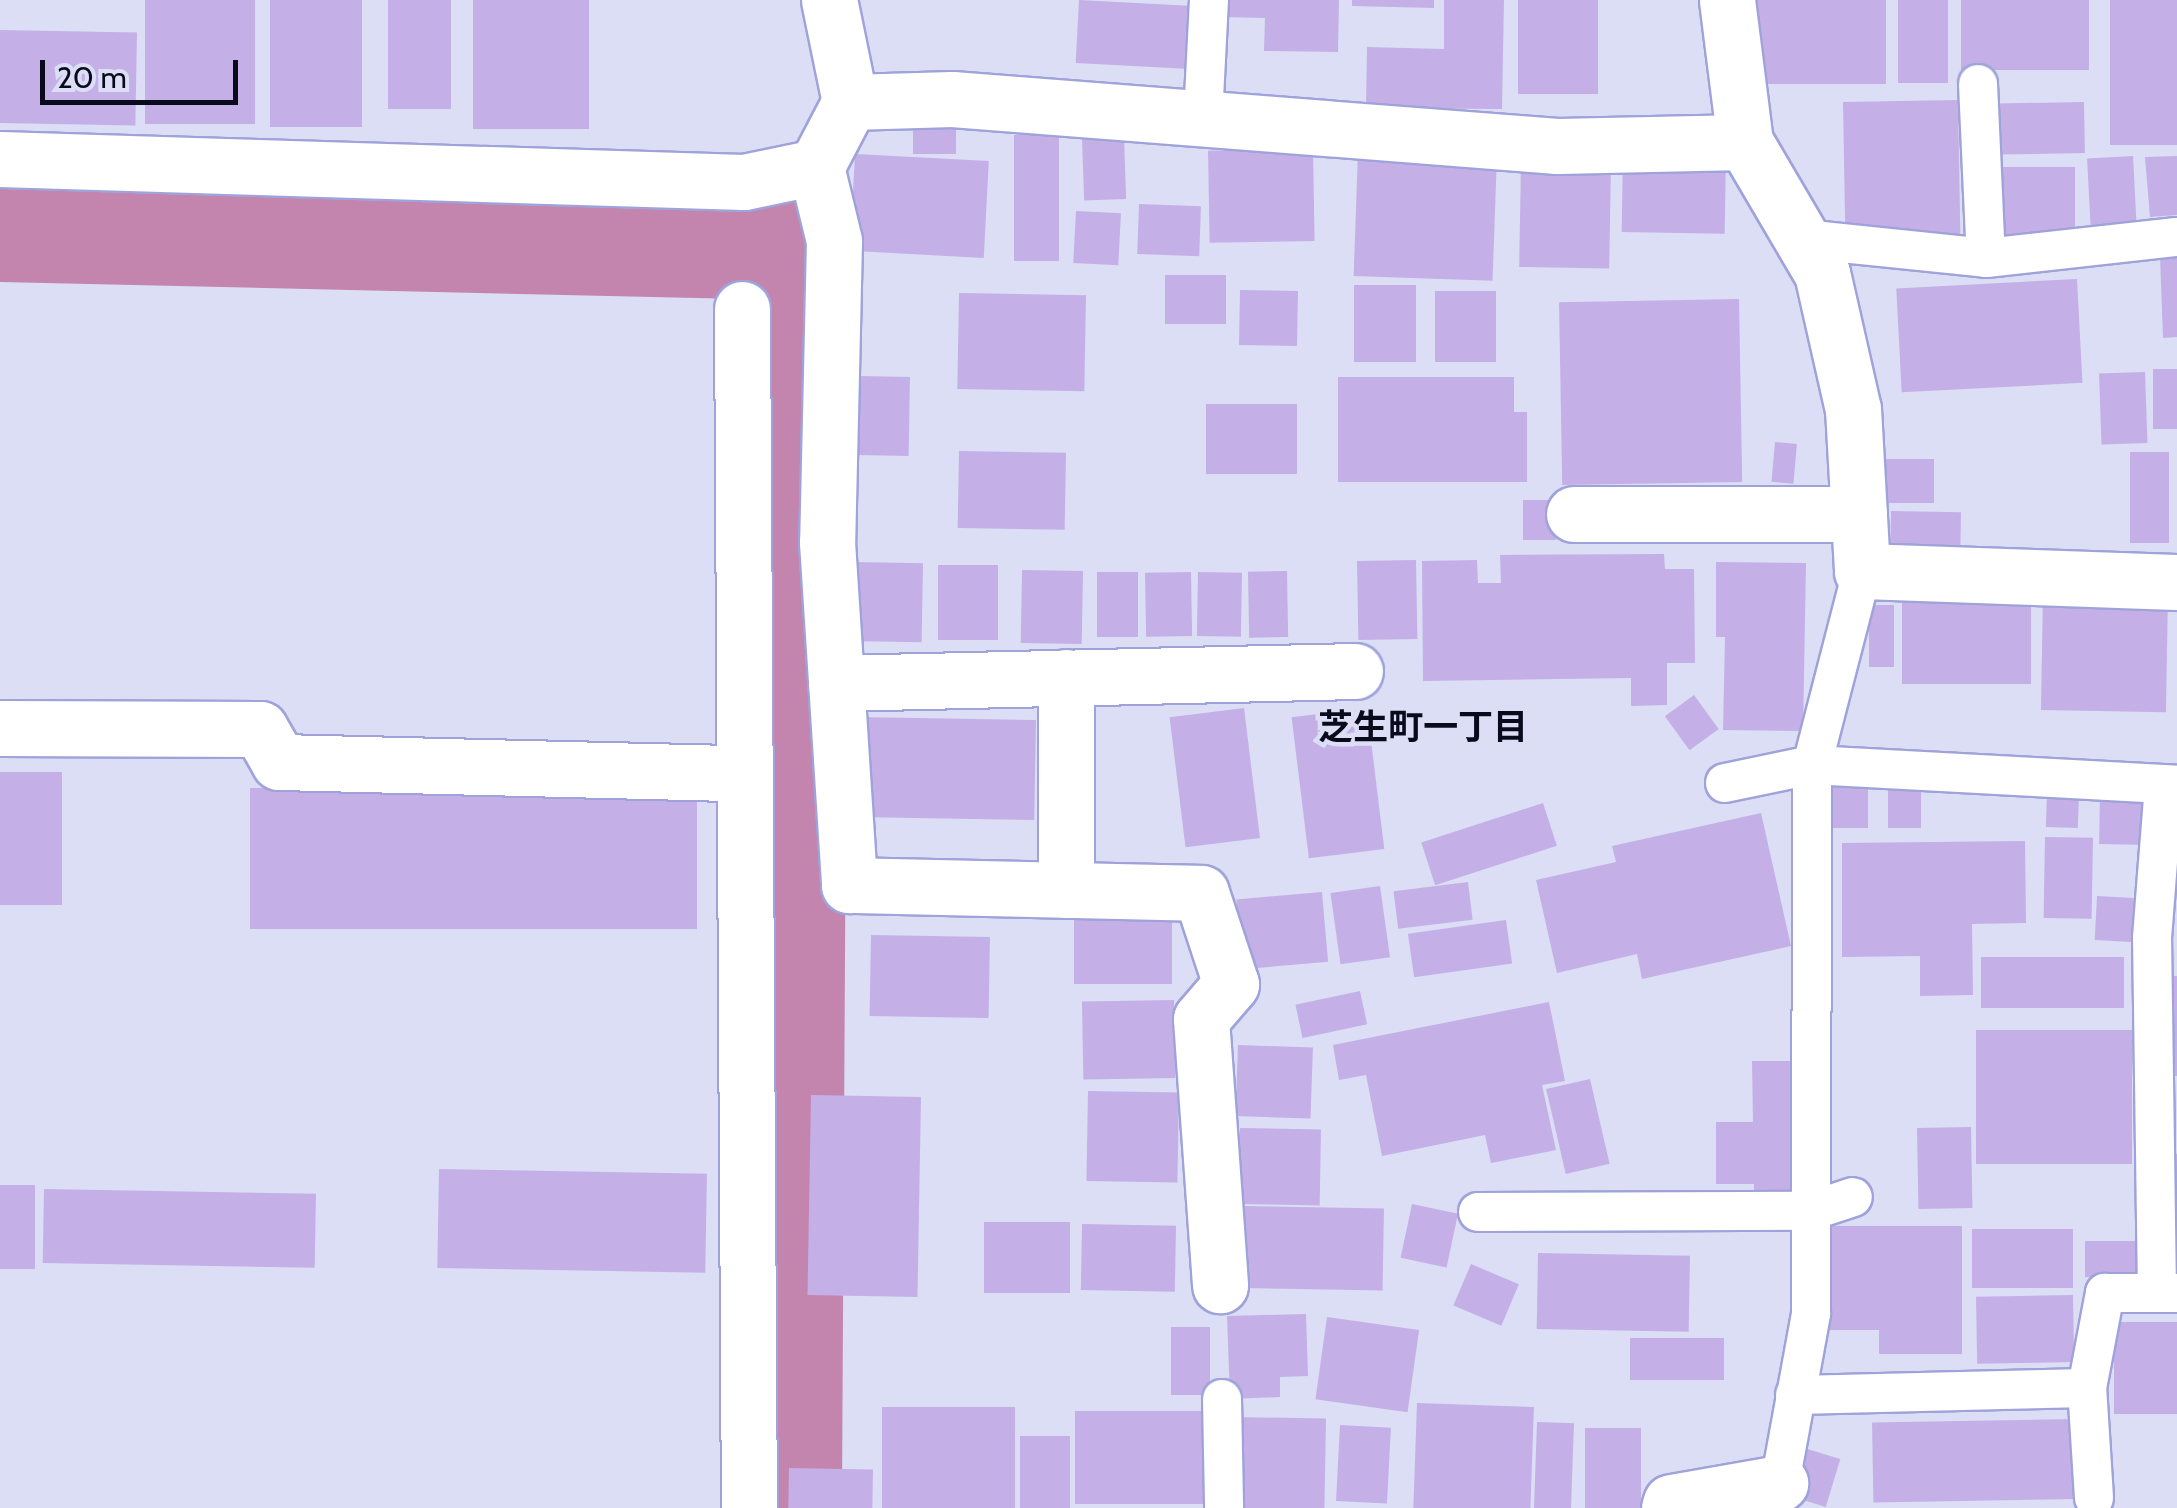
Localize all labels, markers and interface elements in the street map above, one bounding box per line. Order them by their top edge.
scale bar [45,40,242,102]
text: 20 m [57,59,127,96]
district label: 芝生町一丁目 [1318,706,1528,748]

